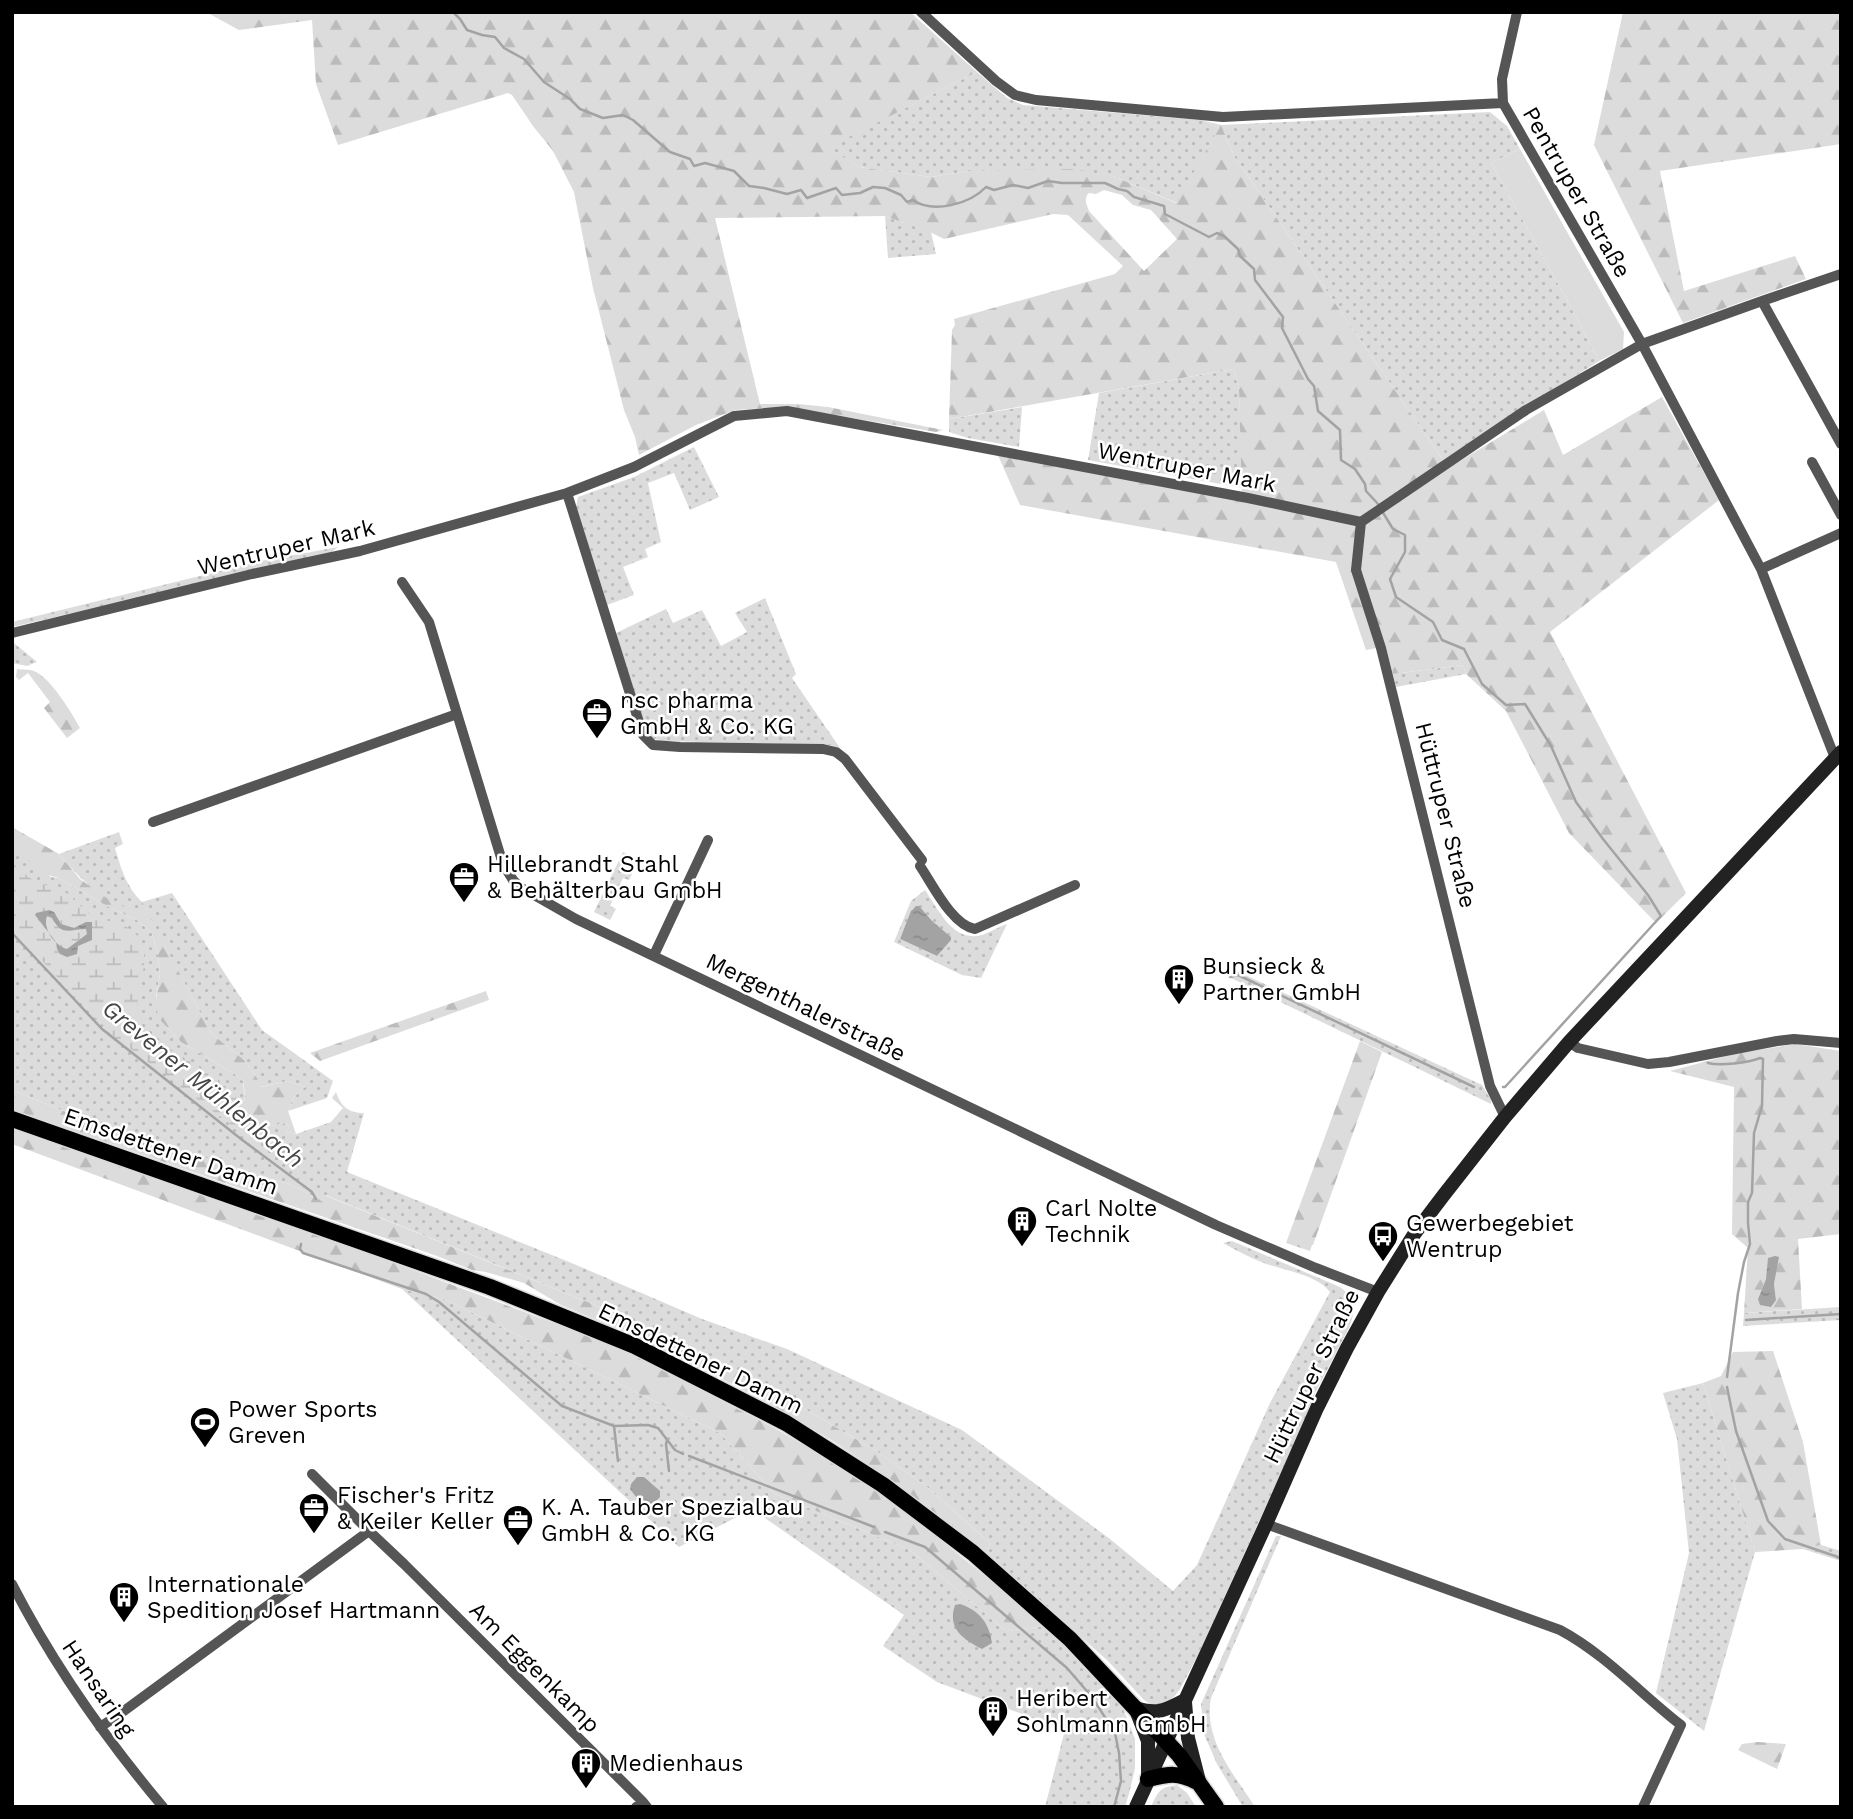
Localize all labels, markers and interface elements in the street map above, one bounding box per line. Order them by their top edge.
street label: Pentruper Straße [1517,102,1636,282]
street label: Wentruper Mark [1095,437,1278,498]
street label: Wentruper Mark [195,514,377,581]
place label: nsc pharma GmbH & Co. KG [620,687,794,740]
office icon: nsc pharma GmbH & Co. KG [580,696,614,740]
street label: Hüttruper Straße [1409,719,1482,911]
place label: Hillebrandt Stahl & Behälterbau GmbH [487,851,723,904]
office icon: Hillebrandt Stahl & Behälterbau GmbH [447,860,481,904]
street label: Mergenthalerstraße [702,947,910,1067]
place label: Bunsieck & Partner GmbH [1202,953,1361,1006]
building icon: Bunsieck & Partner GmbH [1162,962,1196,1006]
water label: Grevener Mühlenbach [97,994,309,1174]
street label: Emsdettener Damm [60,1102,281,1201]
place label: Carl Nolte Technik [1045,1195,1157,1248]
building icon: Carl Nolte Technik [1005,1204,1039,1248]
place label: Gewerbegebiet Wentrup [1406,1210,1574,1263]
bus stop icon: Gewerbegebiet Wentrup [1366,1219,1400,1263]
street label: Hüttruper Straße [1258,1285,1365,1468]
street label: Emsdettener Damm [594,1297,808,1420]
place label: Power Sports Greven [228,1396,377,1449]
sports icon: Power Sports Greven [188,1405,222,1449]
place label: Fischer's Fritz & Keiler Keller [337,1482,495,1535]
office icon: Fischer's Fritz & Keiler Keller [297,1491,331,1535]
place label: K. A. Tauber Spezialbau GmbH & Co. KG [541,1494,803,1547]
office icon: K. A. Tauber Spezialbau GmbH & Co. KG [501,1503,535,1547]
place label: Internationale Spedition Josef Hartmann [147,1571,440,1624]
building icon: Internationale Spedition Josef Hartmann [107,1580,141,1624]
street label: Am Eggenkamp [464,1596,606,1738]
street label: Hansaring [56,1635,141,1743]
place label: Heribert Sohlmann GmbH [1016,1685,1207,1738]
building icon: Heribert Sohlmann GmbH [976,1694,1010,1738]
building icon: Medienhaus [569,1746,603,1790]
place label: Medienhaus [609,1750,743,1777]

